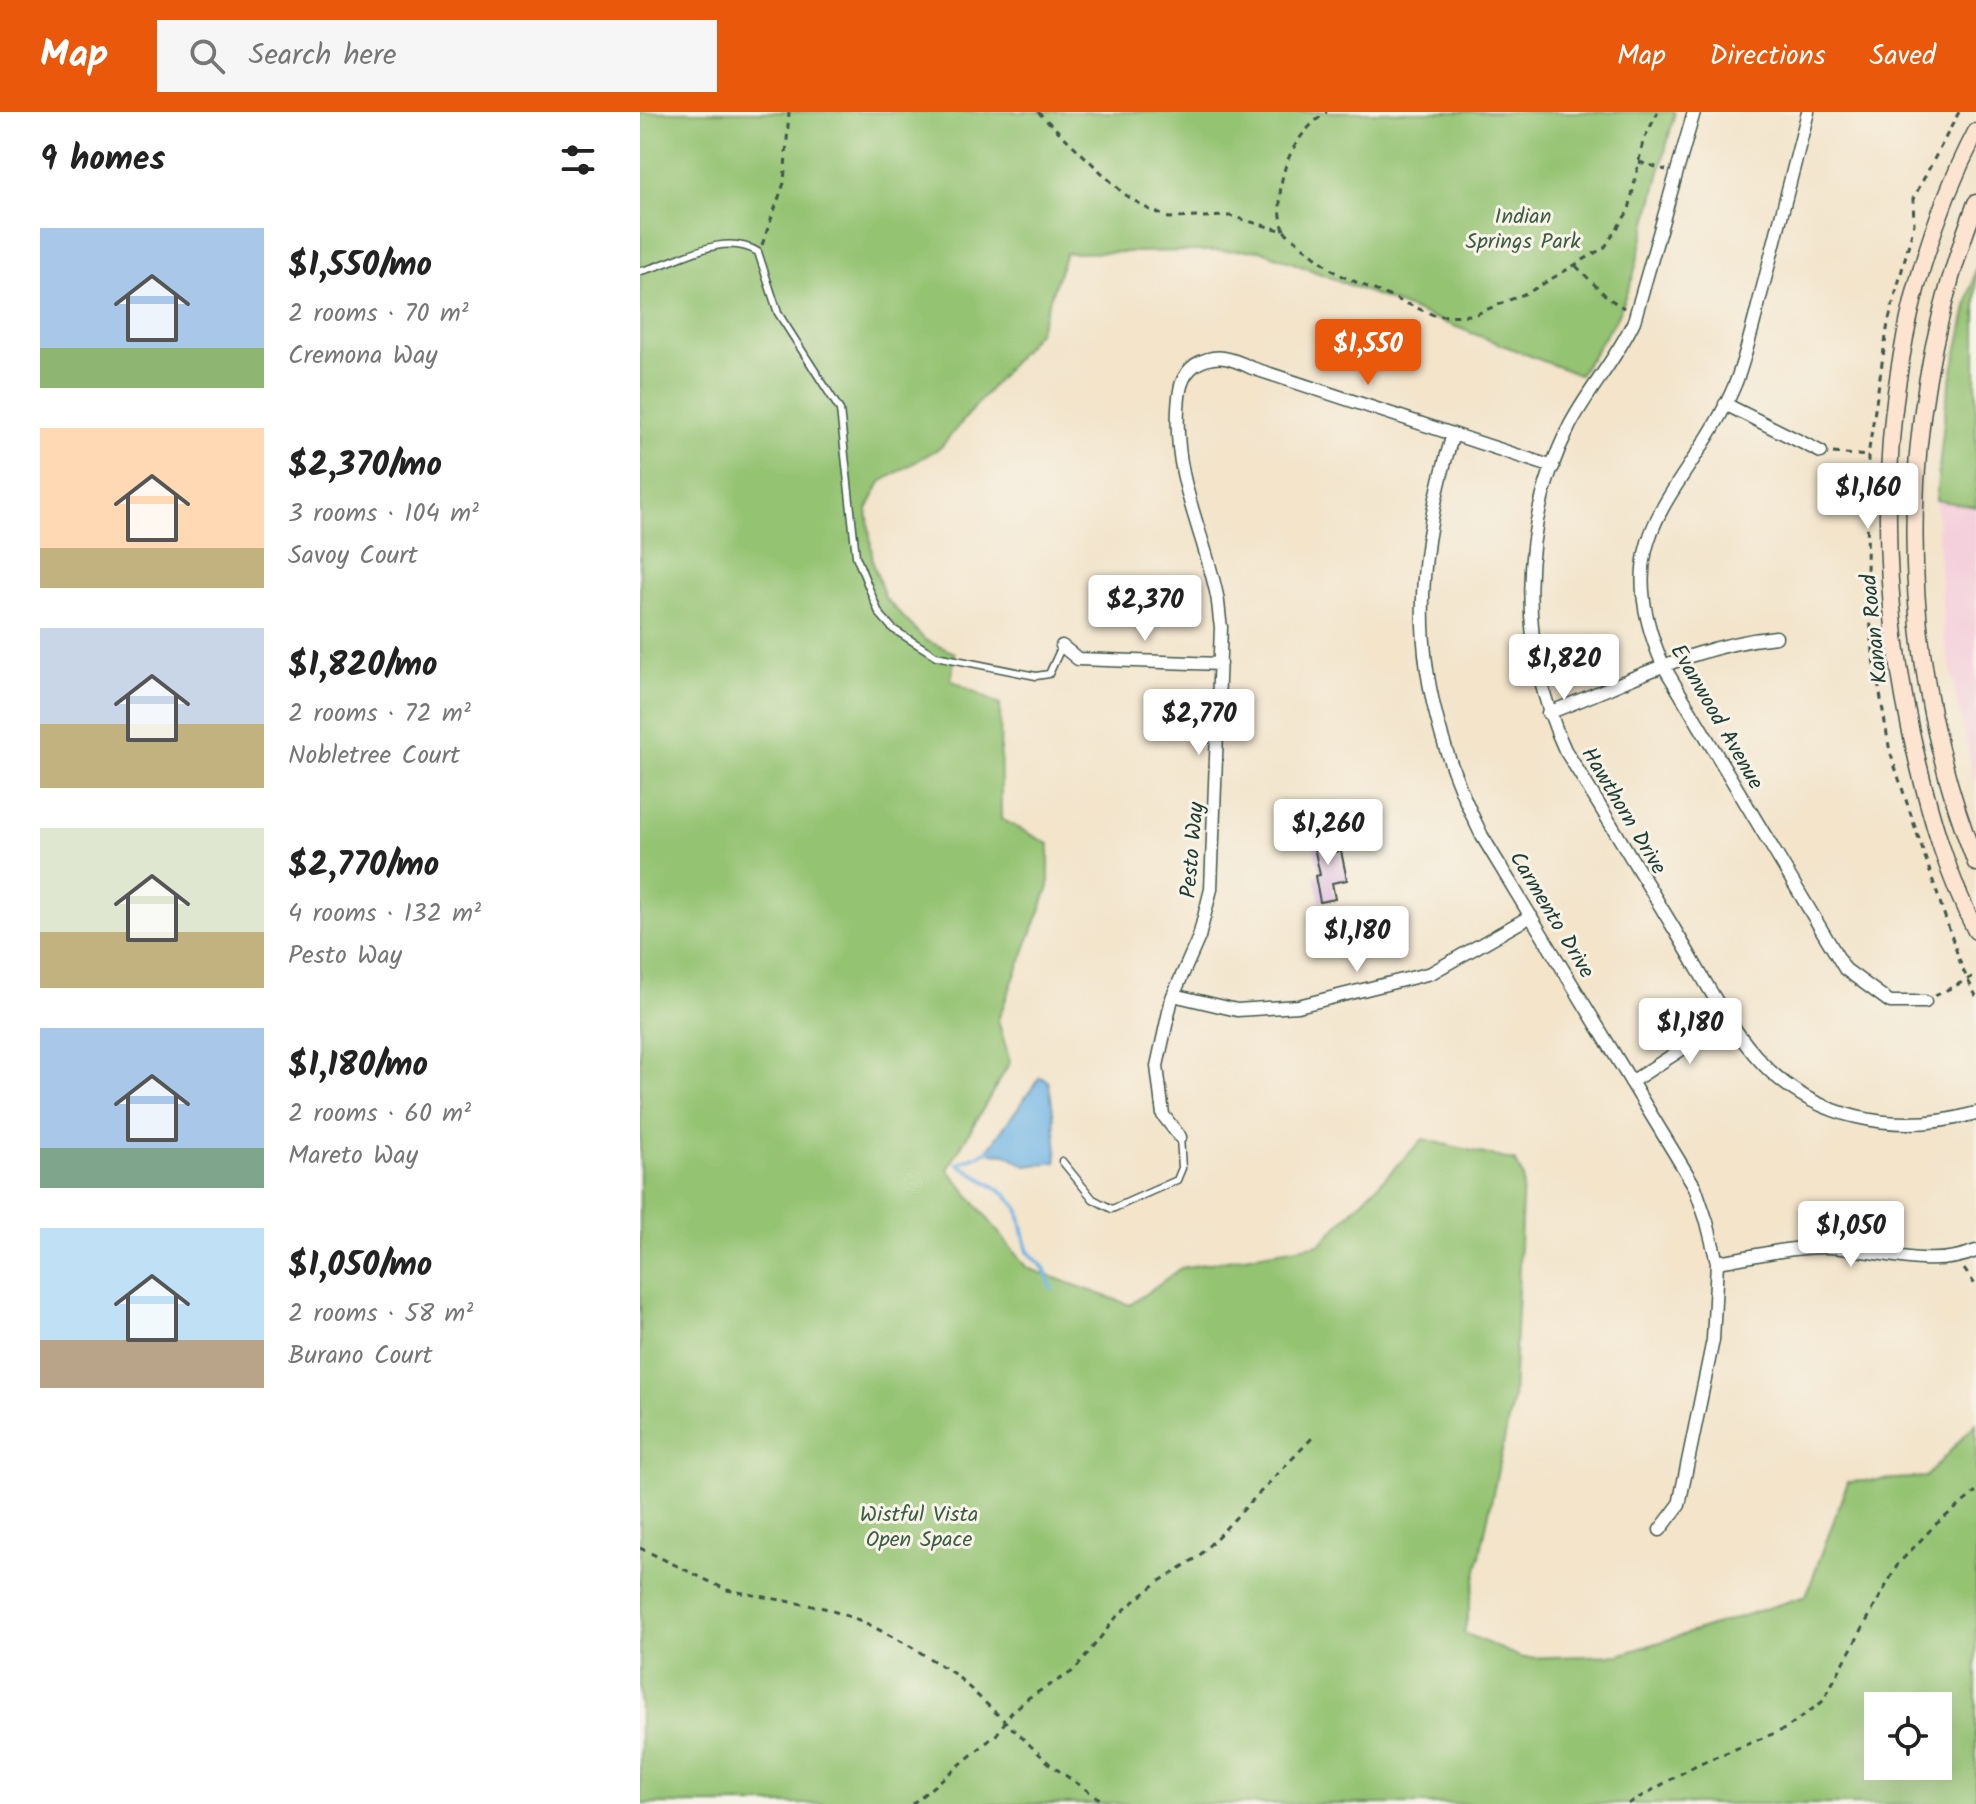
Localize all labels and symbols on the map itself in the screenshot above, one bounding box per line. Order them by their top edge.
park label: Indian Springs Park [1466,200,1581,260]
pin: $1,550 [1303,319,1433,387]
pin: $1,160 [1803,463,1933,531]
street label: Kanan Road [1852,571,1899,685]
pin: $2,370 [1080,575,1210,643]
pin: $1,820 [1499,634,1629,702]
street label: Evanwood Avenue [1660,638,1772,797]
pin: $2,770 [1134,689,1264,757]
street label: Hawthorn Drive [1571,741,1675,882]
pin: $1,260 [1263,799,1393,867]
street label: Pesto Way [1172,800,1215,900]
street label: Carmento Drive [1499,845,1603,986]
pin: $1,180 [1292,906,1422,974]
pin: $1,180 [1625,998,1755,1066]
pin: $1,050 [1786,1201,1916,1269]
park label: Wistful Vista Open Space [860,1498,978,1558]

